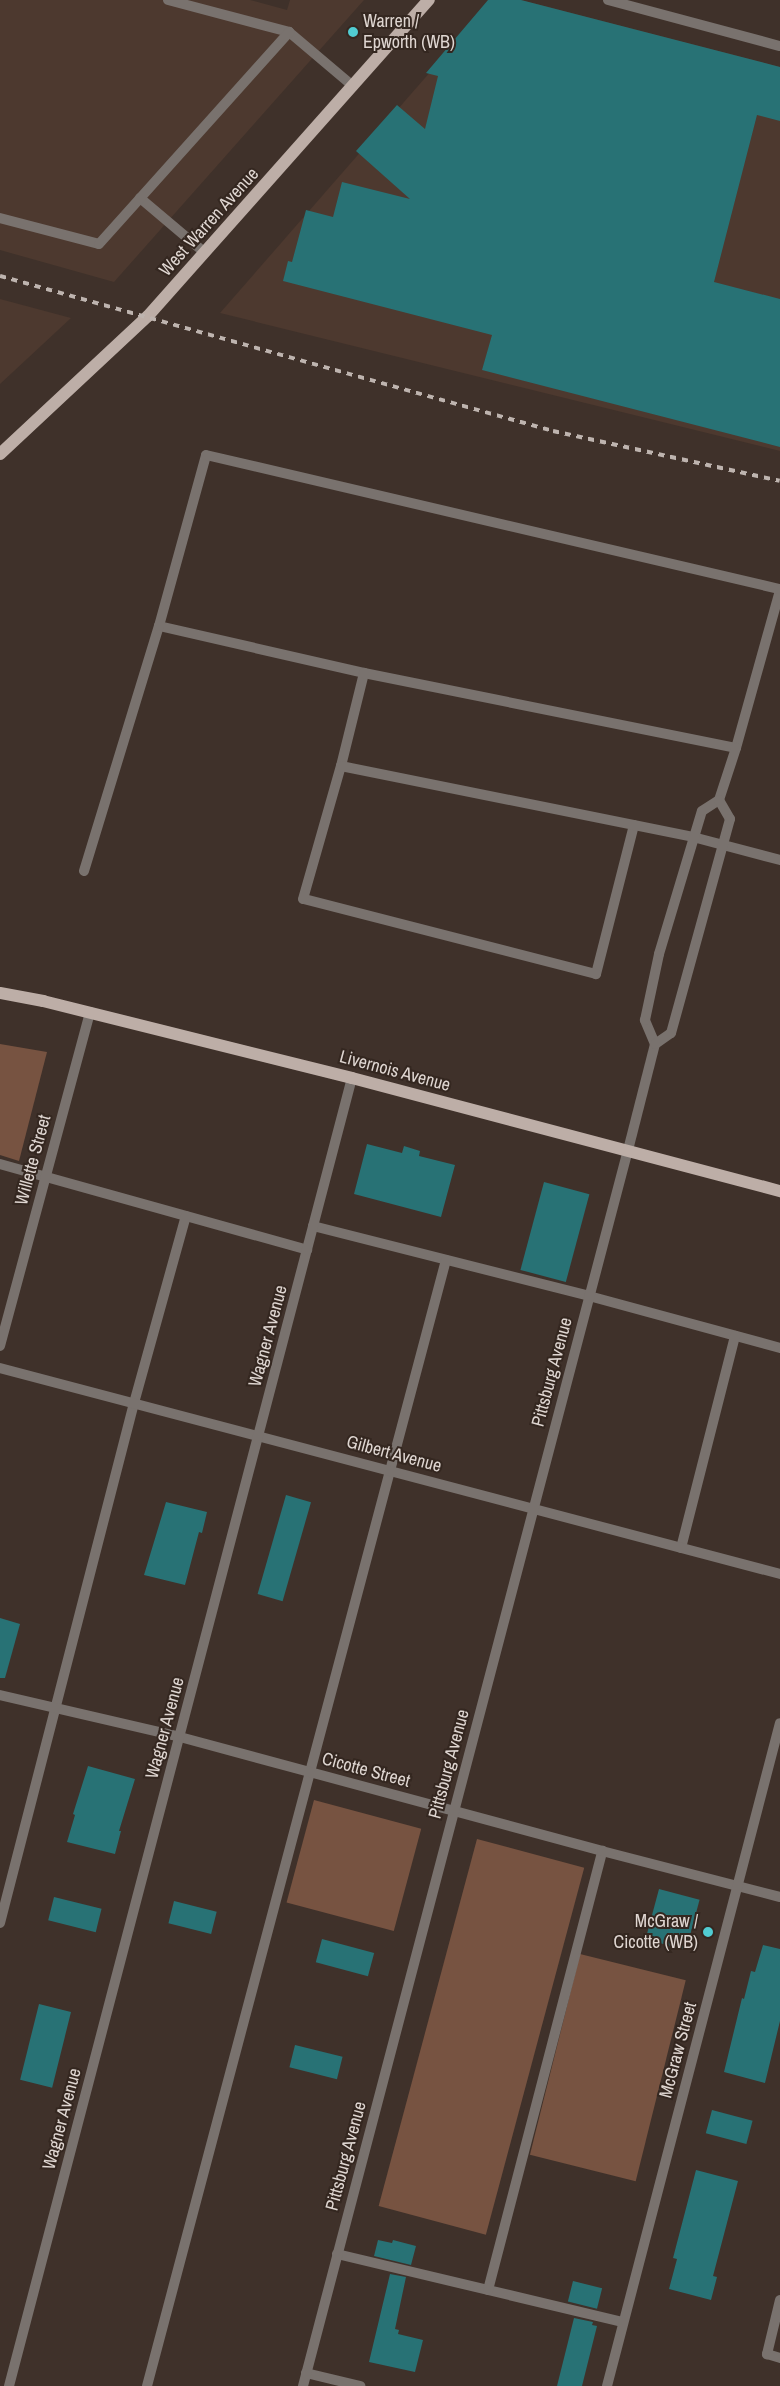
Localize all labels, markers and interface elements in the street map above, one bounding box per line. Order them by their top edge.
place label: Warren / Epworth (WB) [363,11,455,54]
marker: Warren / Epworth (WB) [347,26,359,38]
street label: West Warren Avenue [154,163,264,281]
street label: Livernois Avenue [337,1046,453,1096]
street label: Willette Street [11,1112,55,1208]
street label: Wagner Avenue [244,1282,292,1390]
street label: Pittsburg Avenue [527,1315,577,1429]
street label: Gilbert Avenue [344,1431,444,1477]
street label: Wagner Avenue [141,1674,189,1782]
street label: Pittsburg Avenue [424,1707,474,1821]
street label: Cicotte Street [320,1748,412,1792]
place label: McGraw / Cicotte (WB) [614,1911,698,1954]
marker: McGraw / Cicotte (WB) [702,1926,714,1938]
street label: McGraw Street [655,2000,701,2100]
street label: Wagner Avenue [38,2065,86,2173]
street label: Pittsburg Avenue [321,2099,371,2213]

